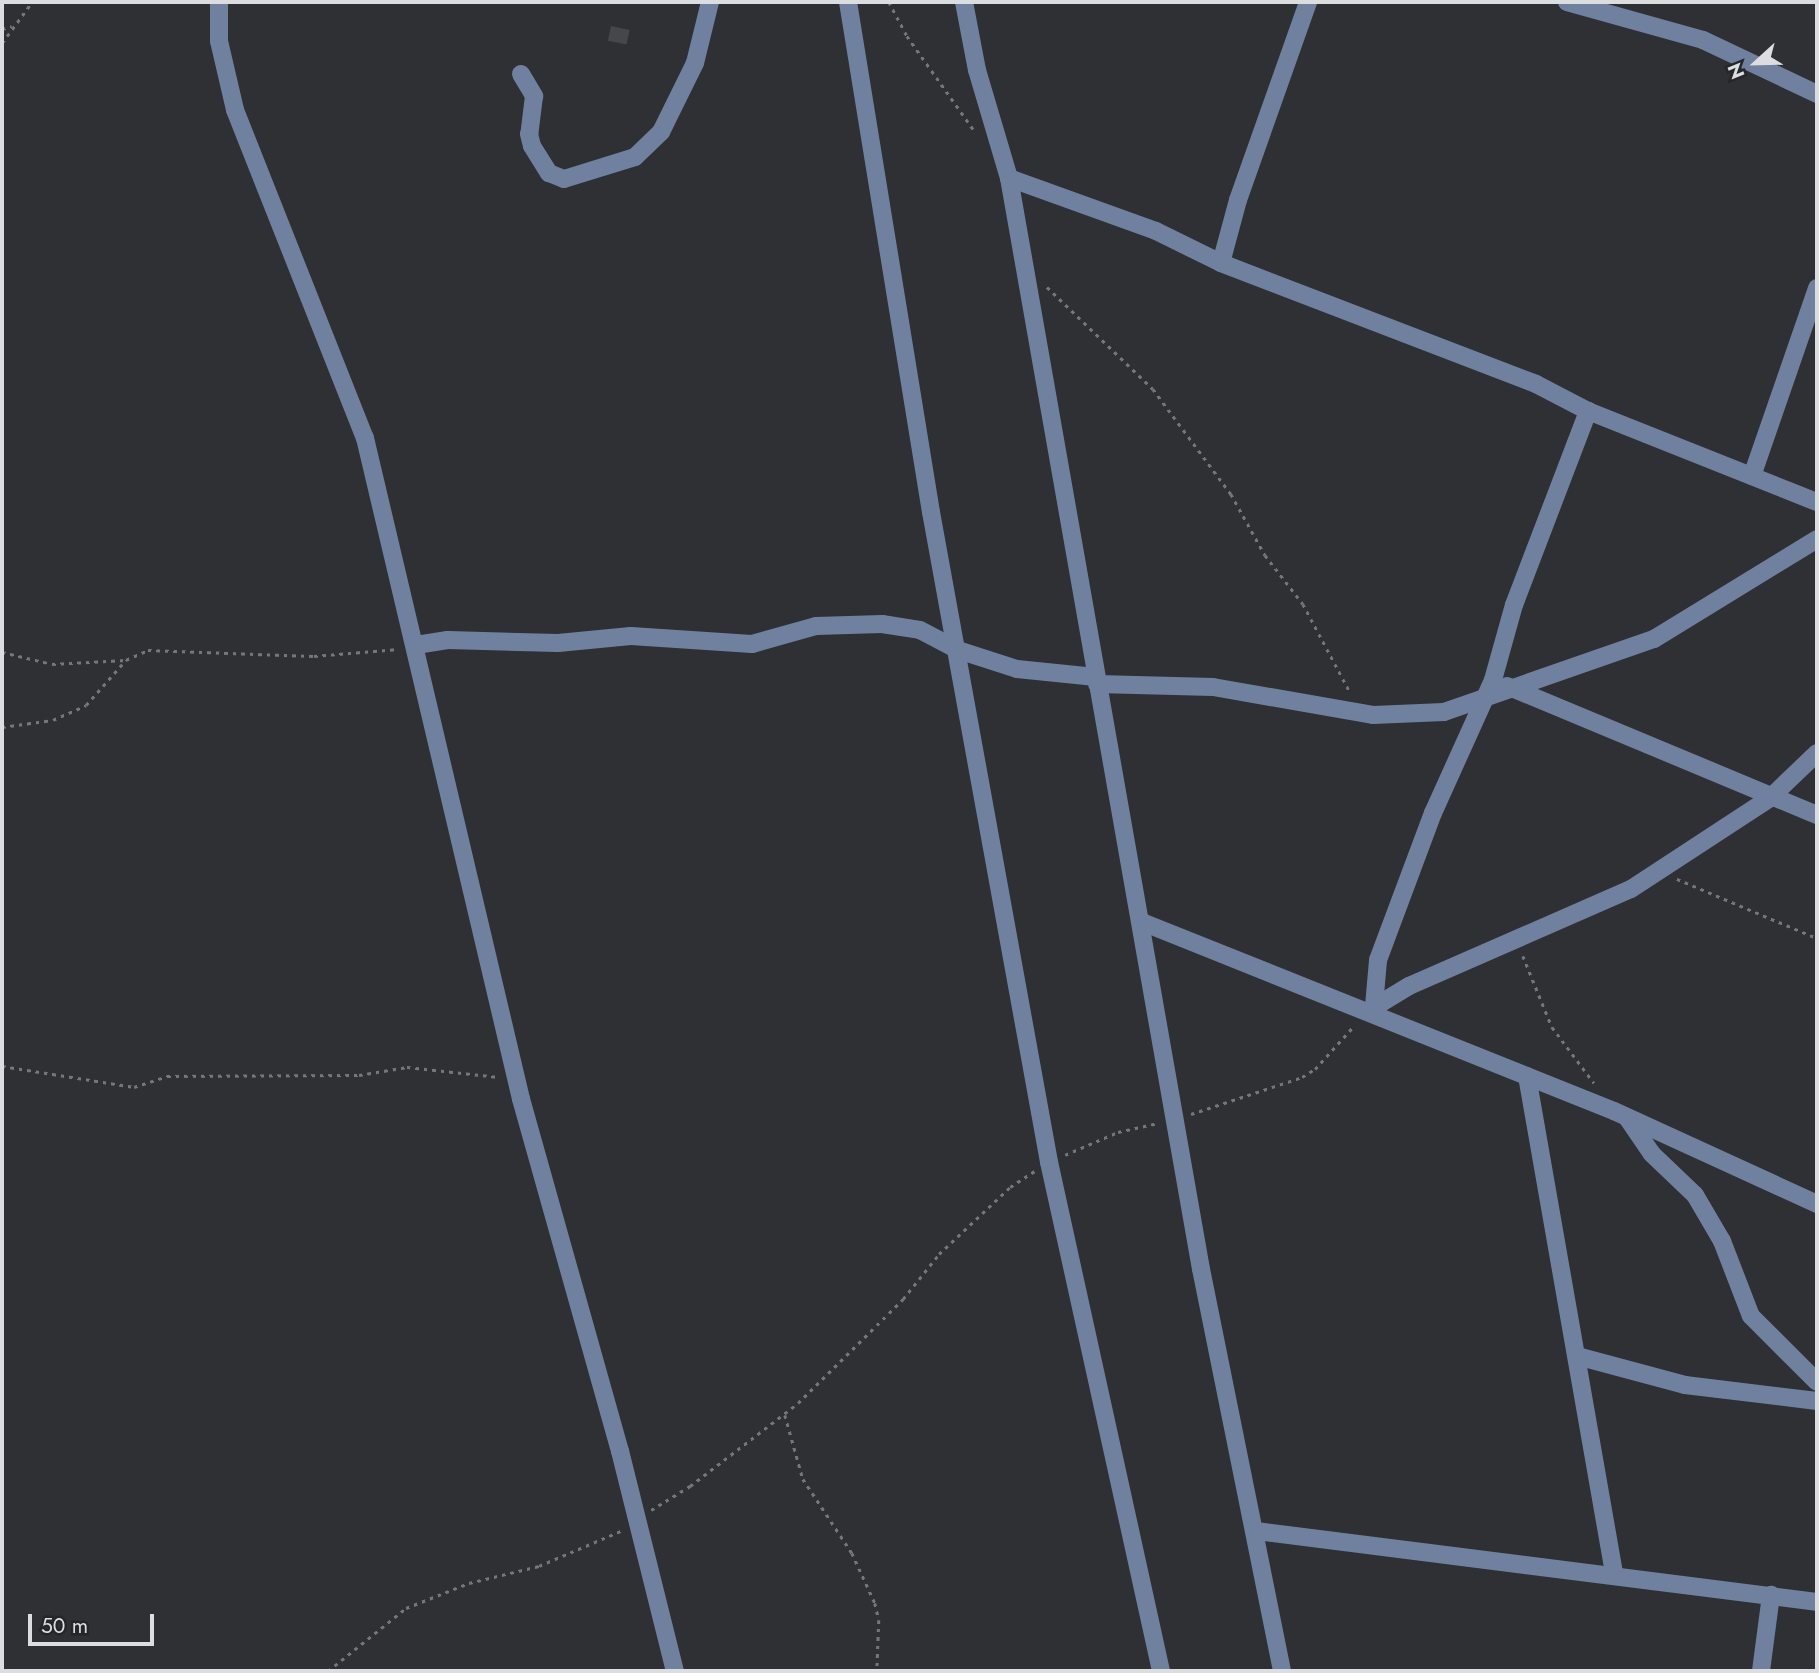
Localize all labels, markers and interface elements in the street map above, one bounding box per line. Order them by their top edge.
north arrow [1721,28,1791,98]
text: N [1721,59,1751,83]
scale bar [32,1600,158,1644]
text: 50 m [41,1611,88,1641]

